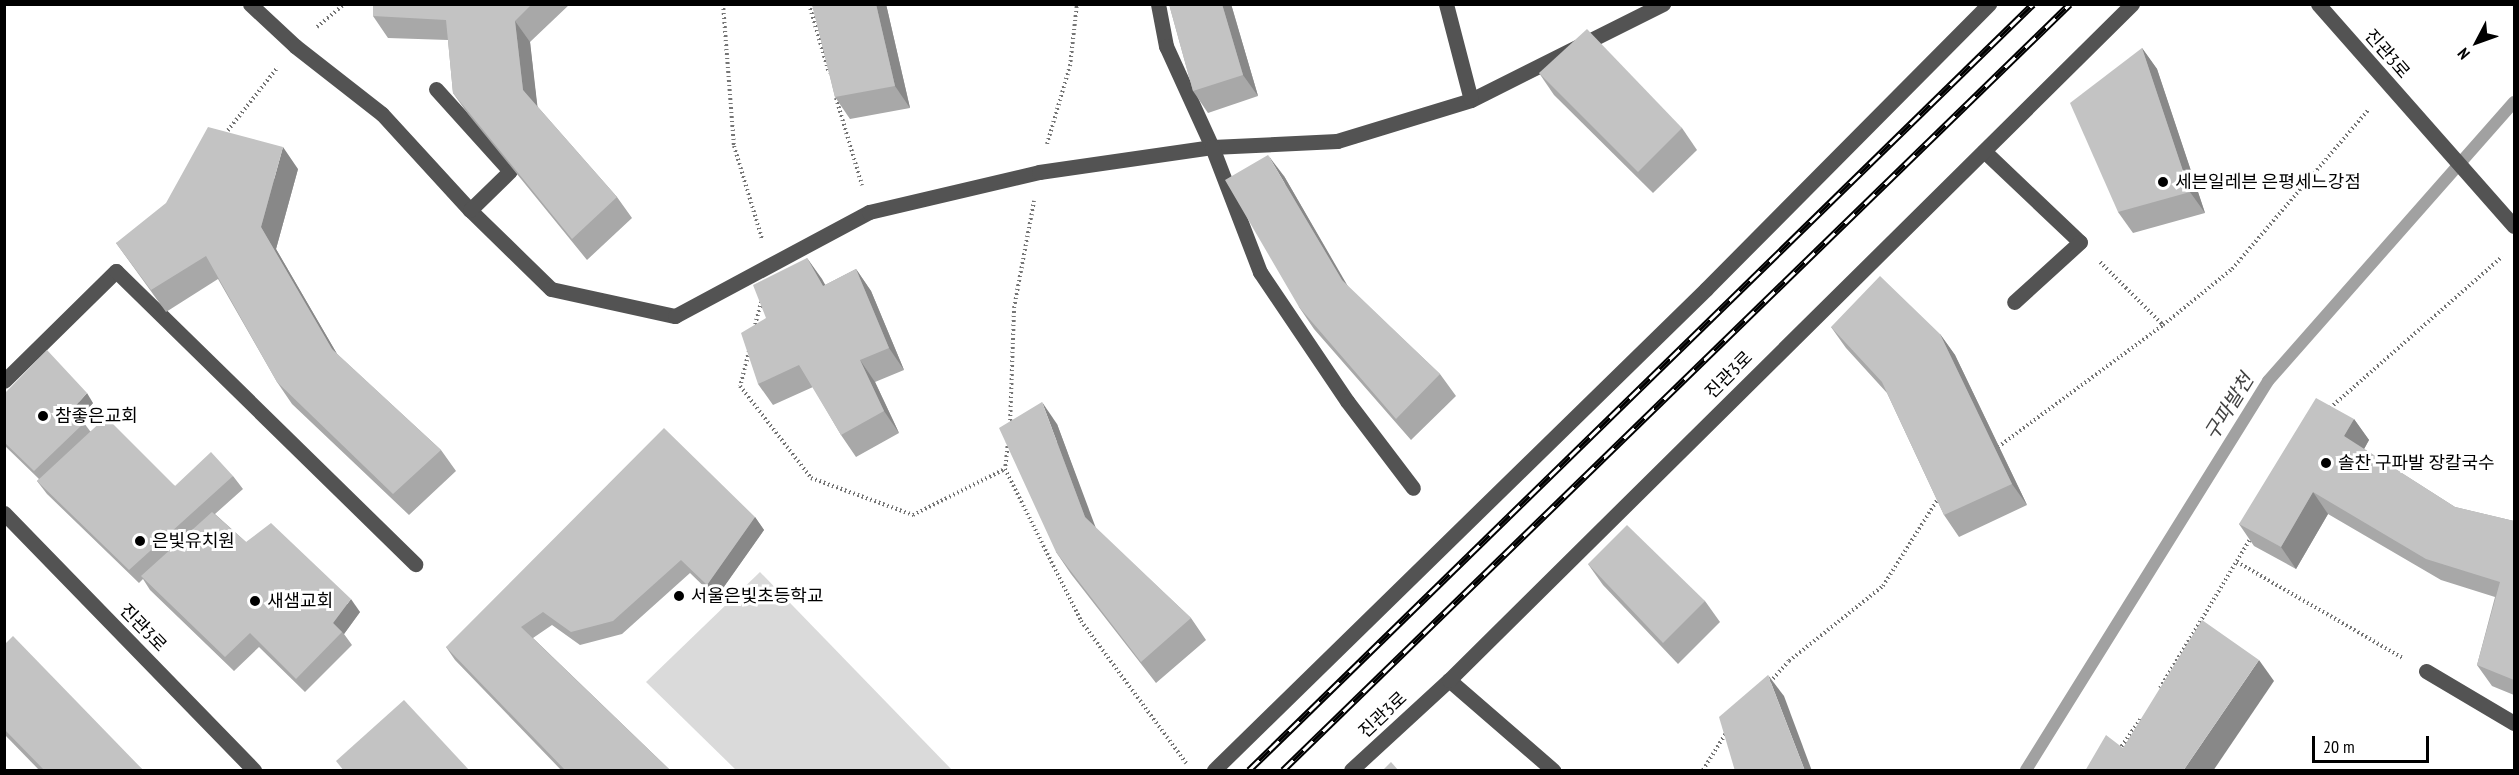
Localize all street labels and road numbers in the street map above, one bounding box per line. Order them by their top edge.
street label: 진관3로 [2360,25,2414,83]
street label: 진관3로 [1701,347,1757,403]
street label: 진관3로 [115,600,171,656]
street label: 진관3로 [1355,687,1411,743]

